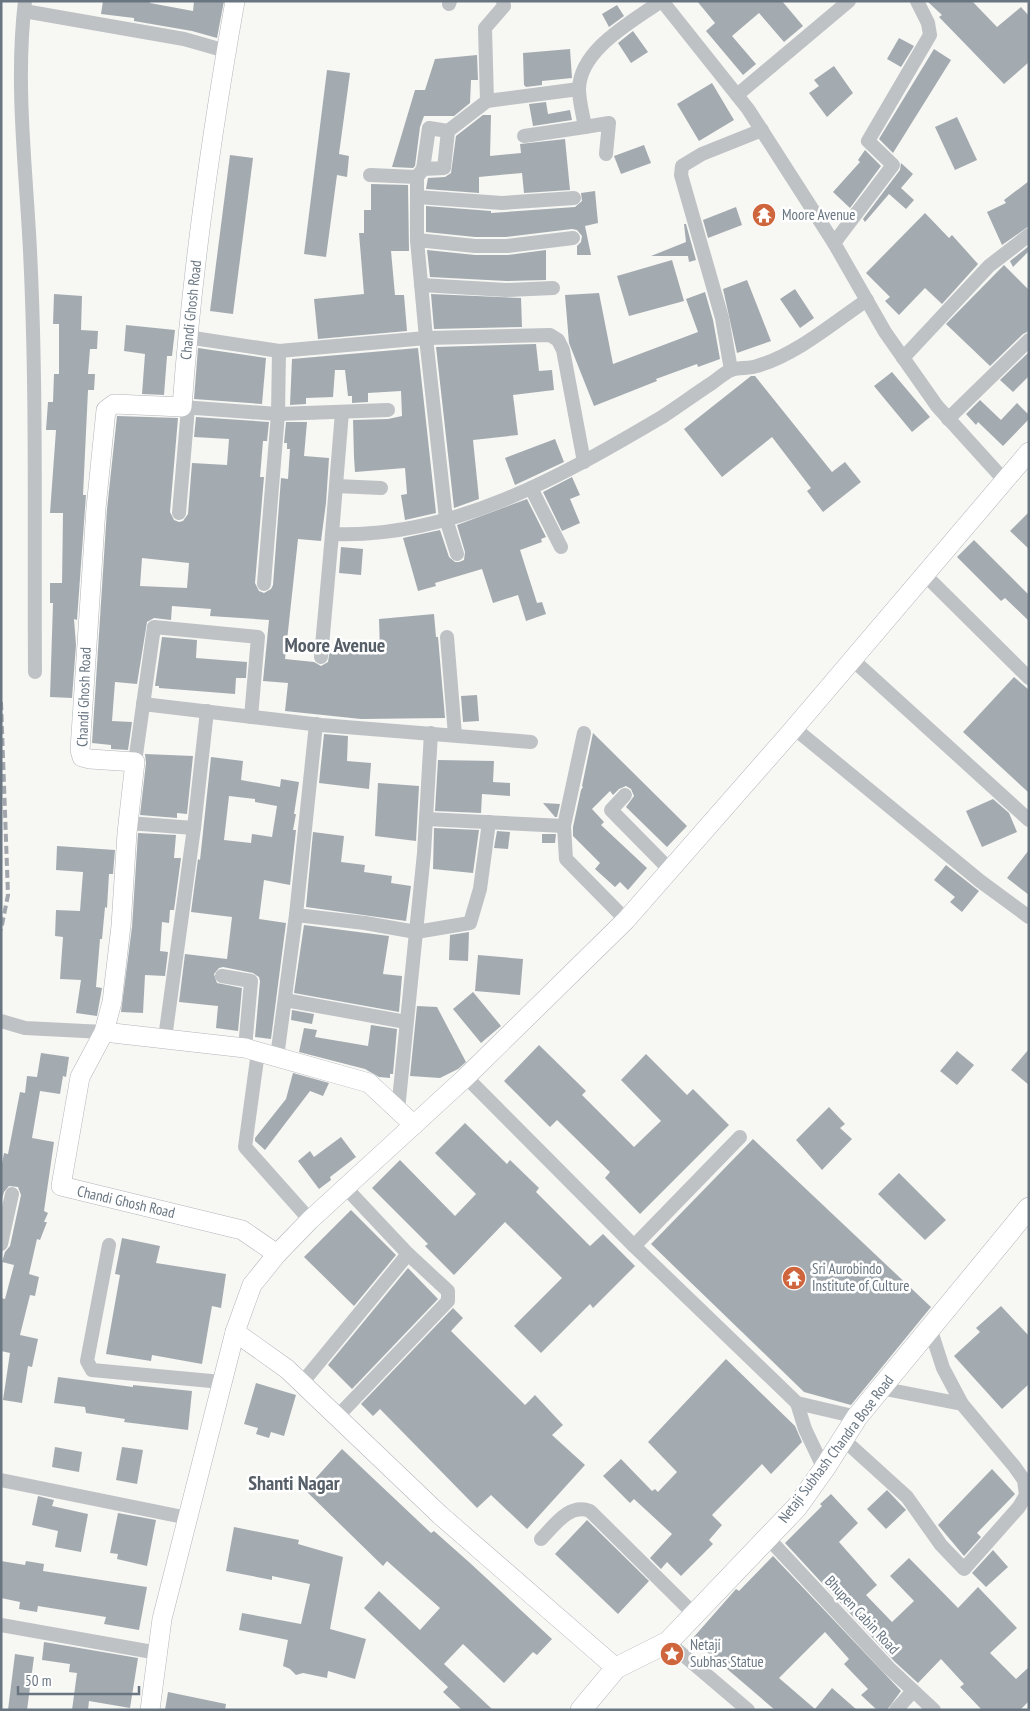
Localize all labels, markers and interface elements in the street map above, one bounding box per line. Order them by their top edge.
temple icon: Moore Avenue [751,202,777,228]
place label: Moore Avenue [782,205,856,224]
street label: Chandi Ghosh Road [176,259,205,361]
district label: Moore Avenue [285,632,385,658]
street label: Chandi Ghosh Road [72,647,95,747]
street label: Chandi Ghosh Road [75,1181,177,1222]
place label: Sri Aurobindo Institute of Culture [812,1259,910,1295]
temple icon: Sri Aurobindo Institute of Culture [781,1265,807,1291]
street label: Netaji Subhash Chandra Bose Road [774,1371,897,1526]
district label: Shanti Nagar [248,1470,340,1496]
street label: Bhupen Cabin Road [821,1571,904,1658]
place label: Netaji Subhas Statue [690,1635,764,1671]
place icon: Netaji Subhas Statue [659,1641,685,1667]
scale bar [18,1664,139,1696]
text: 50 m [25,1671,51,1690]

